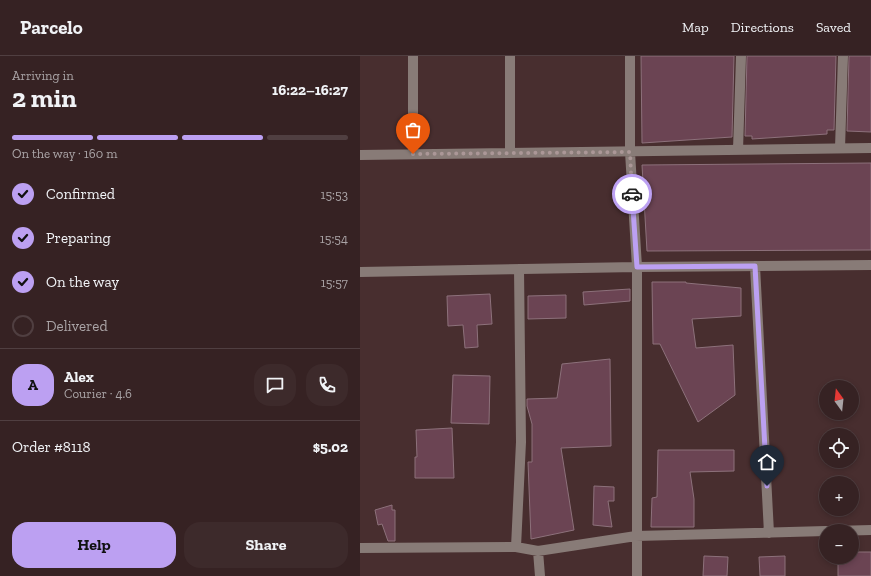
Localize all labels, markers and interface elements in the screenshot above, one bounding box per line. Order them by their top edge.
text: Parcelo [20,16,83,39]
text: Map [682,19,709,36]
text: Directions [731,19,794,36]
text: Saved [816,19,851,36]
text: Arriving in [12,68,74,83]
text: 16:22–16:27 [272,81,348,99]
text: 2 min [12,82,77,114]
pin [396,113,430,154]
icon: bag [402,119,424,141]
text: On the way · 160 m [12,146,117,161]
courier [612,174,652,214]
icon: check [12,183,34,205]
icon: car [621,183,643,205]
text: Confirmed [46,185,115,203]
text: 15:53 [320,187,348,202]
icon: check [12,227,34,249]
text: Preparing [46,229,111,247]
text: 15:54 [320,231,348,246]
icon: check [12,271,34,293]
text: On the way [46,273,119,291]
text: 15:57 [321,275,348,290]
text: Delivered [46,317,108,335]
button: chat [254,364,296,406]
button: phone [306,364,348,406]
text: Alex [64,368,94,386]
text: A [28,376,38,394]
north arrow [819,380,859,420]
map controls [819,380,859,564]
text: Courier · 4.6 [64,386,132,401]
button: locate [819,428,859,468]
text: Order #8118 [12,438,91,456]
text: $5.02 [313,438,348,456]
pin [750,445,784,486]
icon: home [756,451,778,473]
button: + [819,476,859,516]
button: Help [12,522,176,568]
button: Share [184,522,348,568]
button: − [819,524,859,564]

